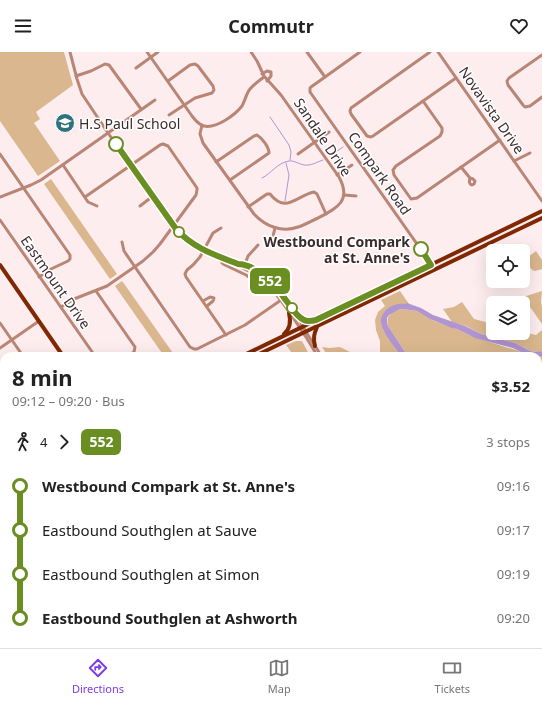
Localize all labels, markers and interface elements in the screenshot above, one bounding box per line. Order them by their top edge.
text: Commutr [228,14,314,38]
icon: menu [12,15,34,37]
icon: heart [508,15,530,37]
street label: Novavista Drive [455,63,529,157]
street label: Sandale Drive [290,94,356,180]
school or university icon: H.S Paul School [54,112,76,134]
place label: H.S Paul School [79,114,180,133]
street label: Compark Road [344,128,416,218]
unlabelled marker [108,136,124,152]
unlabelled marker [173,226,185,238]
street label: Eastmount Drive [17,232,95,332]
place label: Westbound Compark at St. Anne's [263,232,410,267]
marker: Westbound Compark at St. Anne's [413,241,429,257]
map controls [486,244,530,340]
button: locate [486,244,530,288]
line badge: 552 [247,268,293,294]
text: 552 [258,271,282,290]
button: layers [486,296,530,340]
unlabelled marker [286,302,298,314]
text: 8 min [12,362,73,392]
text: $3.52 [491,376,530,396]
text: 09:12 – 09:20 · Bus [12,392,125,410]
icon: walk [12,431,34,453]
icon: forward [53,431,75,453]
text: 552 [89,432,113,451]
text: 4 [40,433,47,451]
text: 3 stops [486,433,530,451]
text: Westbound Compark at St. Anne's [42,476,295,496]
text: 09:16 [497,477,530,495]
text: Eastbound Southglen at Sauve [42,520,257,540]
text: 09:17 [497,521,530,539]
text: Eastbound Southglen at Simon [42,564,260,584]
text: 09:19 [497,565,530,583]
text: Eastbound Southglen at Ashworth [42,608,298,628]
text: 09:20 [497,609,530,627]
tab: Directions [72,657,124,696]
tab: Map [268,657,291,696]
tab: Tickets [435,657,470,696]

